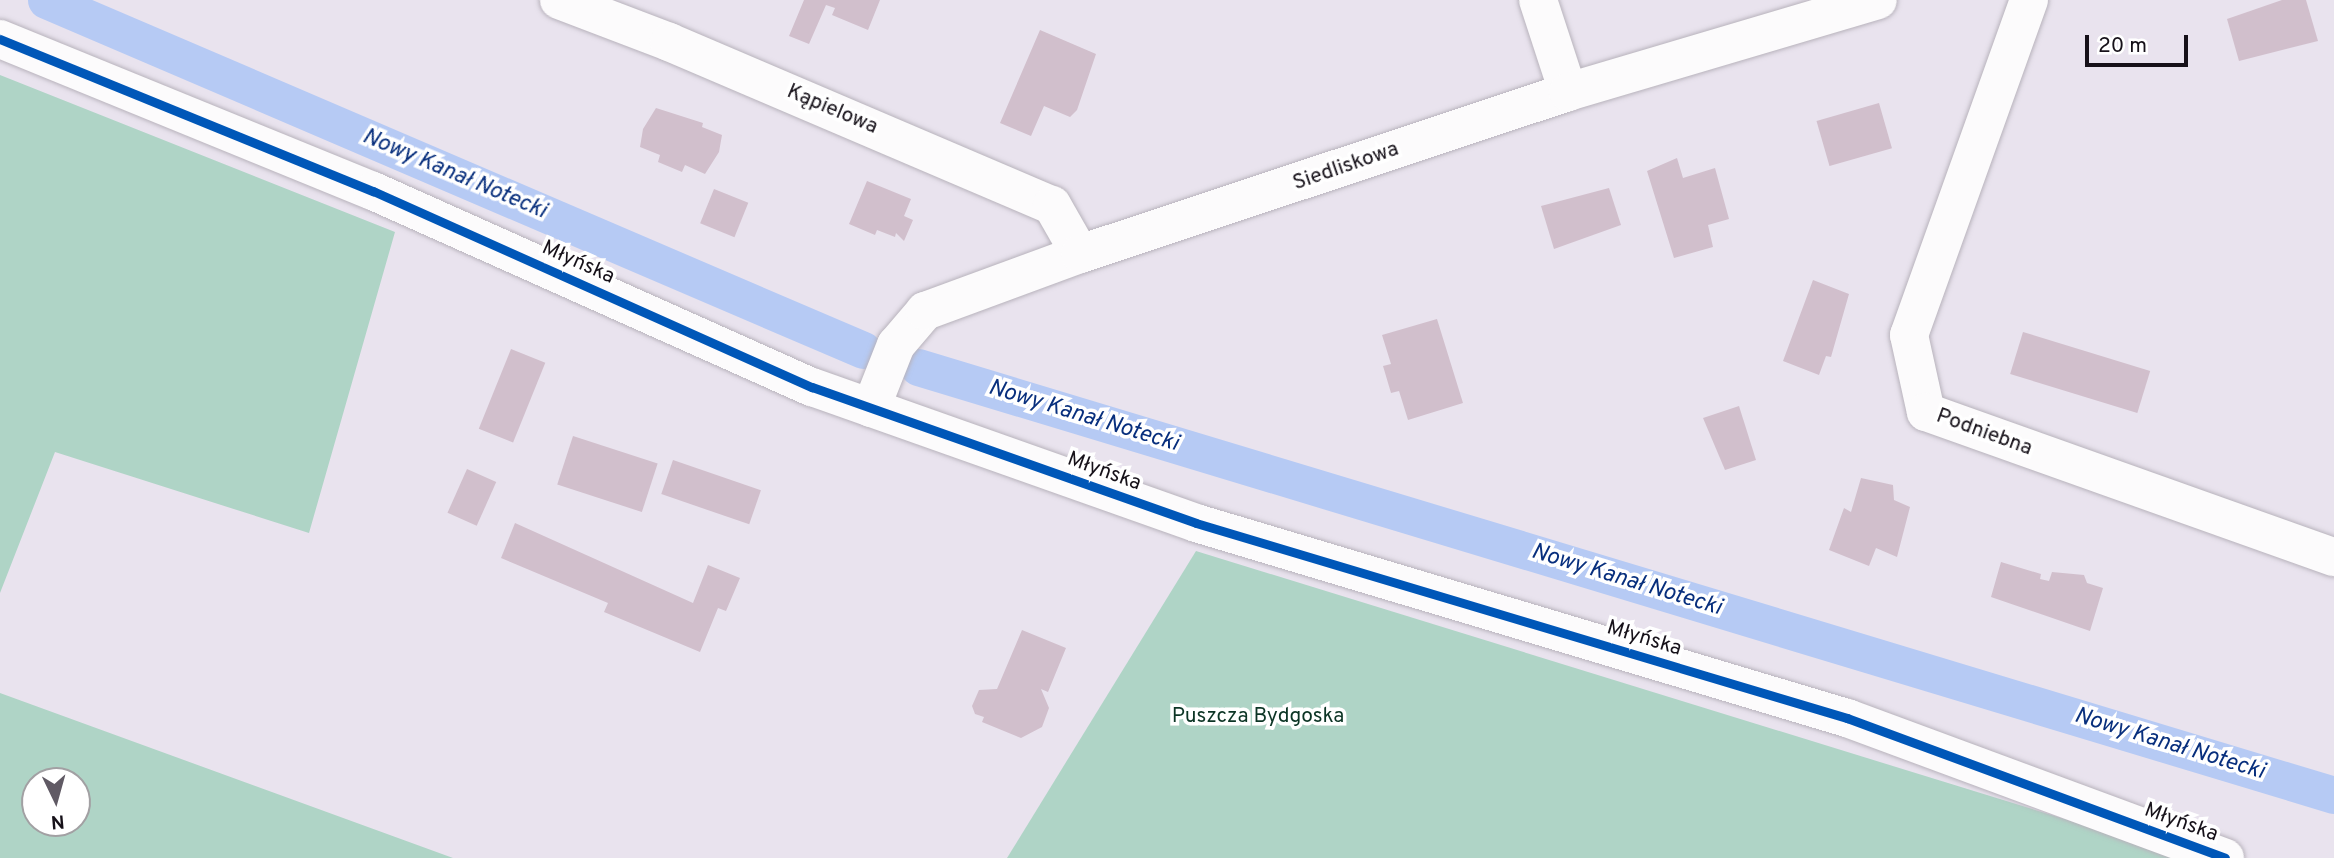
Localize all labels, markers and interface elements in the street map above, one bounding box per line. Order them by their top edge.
scale bar [2089,21,2192,65]
text: 20 m [2098,33,2147,60]
street label: Kąpielowa [783,80,881,140]
water label: Nowy Kanał Notecki [358,124,550,226]
street label: Siedliskowa [1290,137,1402,197]
street label: Młyńska [538,236,618,290]
water label: Nowy Kanał Notecki [985,375,1181,459]
street label: Podniebna [1933,404,2035,462]
street label: Młyńska [1064,447,1144,497]
water label: Nowy Kanał Notecki [1528,539,1724,623]
street label: Młyńska [1604,616,1684,662]
water label: Nowy Kanał Notecki [2071,703,2267,787]
park label: Puszcza Bydgoska [1172,704,1344,730]
north arrow [21,767,91,837]
street label: Młyńska [2141,798,2221,848]
text: N [50,808,66,833]

